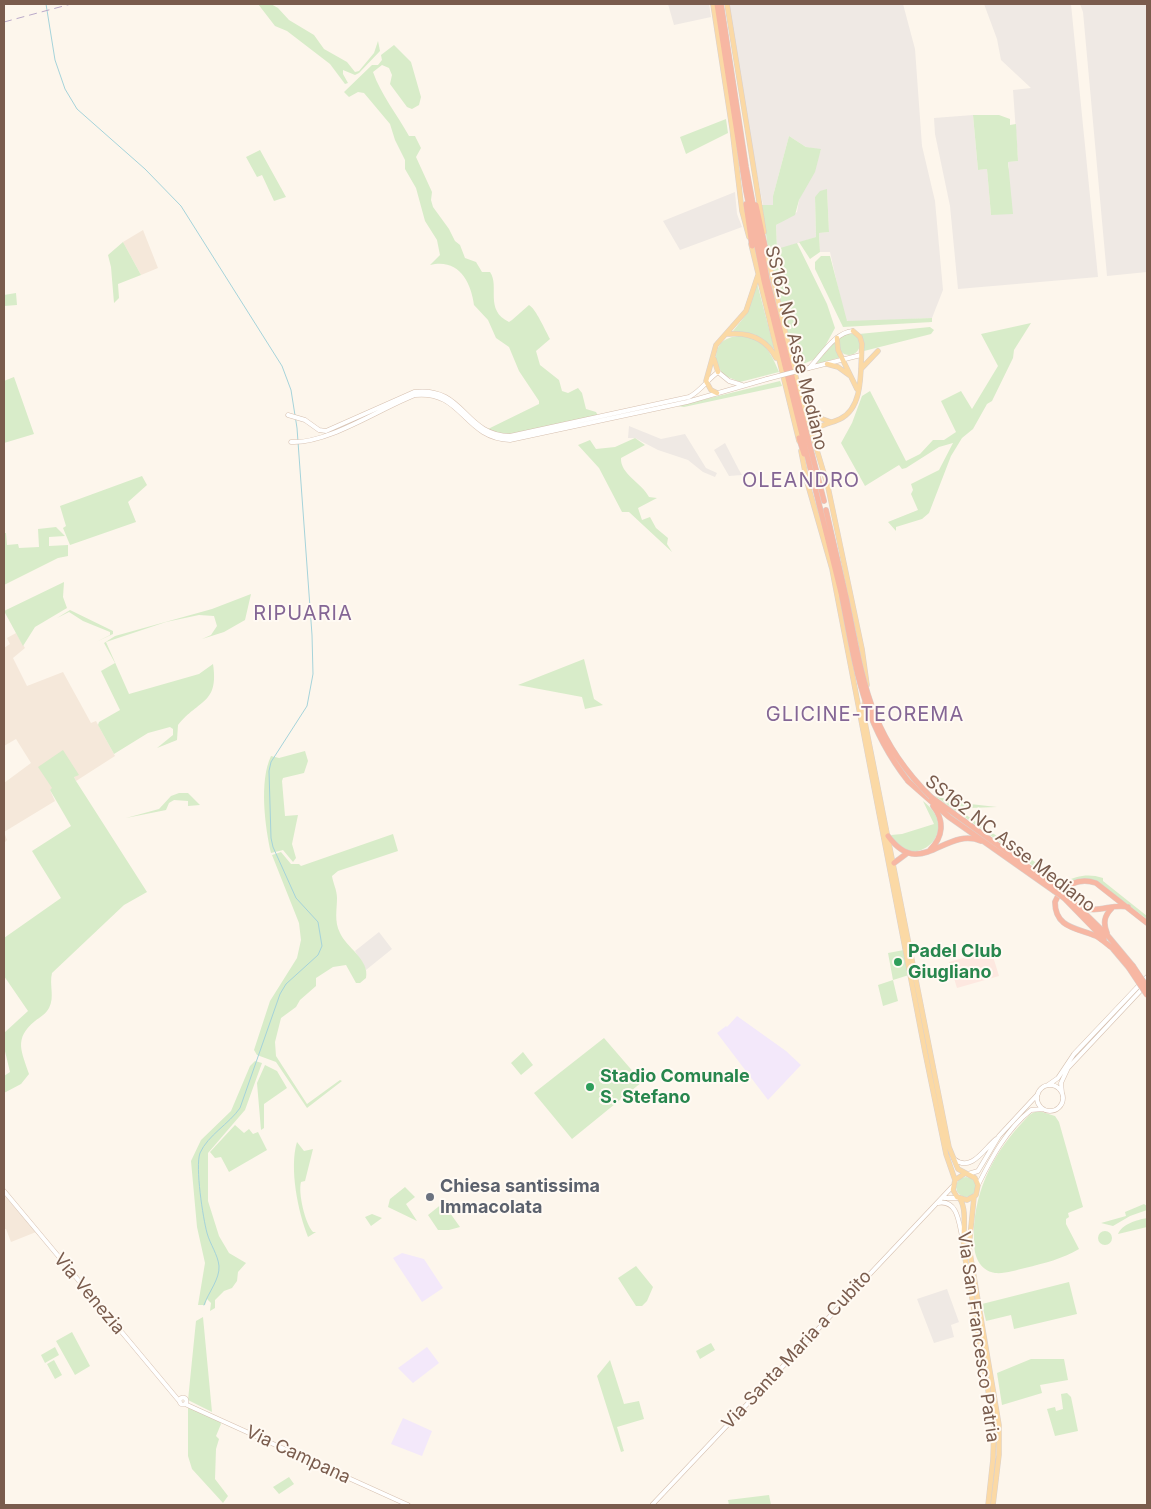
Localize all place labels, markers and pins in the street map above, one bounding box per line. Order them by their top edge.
place label: Padel Club Giugliano [908,941,1002,984]
marker: Padel Club Giugliano [892,956,904,968]
place label: Stadio Comunale S. Stefano [600,1066,750,1108]
marker: Stadio Comunale S. Stefano [584,1081,596,1093]
place label: Chiesa santissima Immacolata [440,1176,600,1218]
marker: Chiesa santissima Immacolata [424,1191,436,1203]

